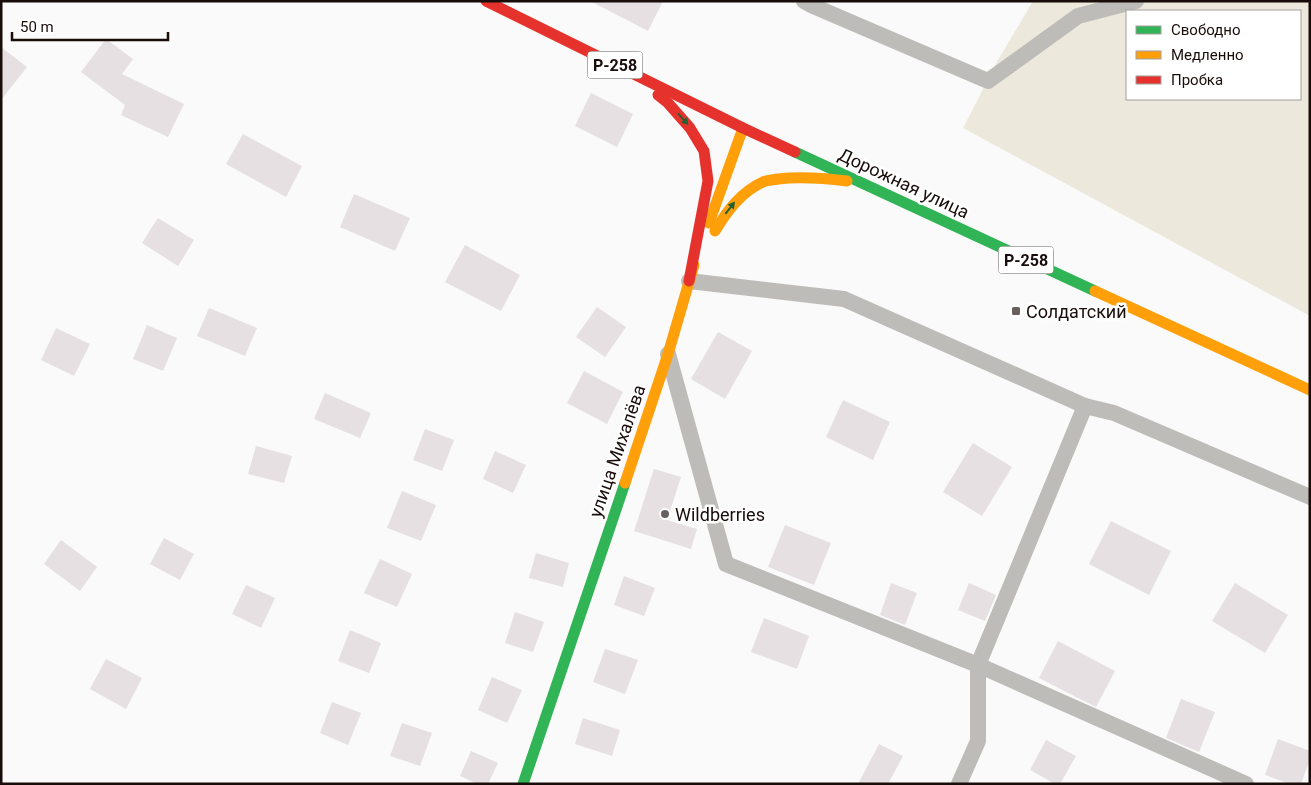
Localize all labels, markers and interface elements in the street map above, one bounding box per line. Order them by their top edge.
scale bar [12,10,169,42]
legend [1126,10,1301,100]
text: 50 m [20,18,54,36]
text: Свободно [1171,21,1240,39]
text: Медленно [1171,46,1244,64]
road number: Р-258 [588,52,642,78]
text: Пробка [1171,71,1223,89]
one-way arrow [677,113,688,126]
street label: Дорожная улица [835,144,973,222]
one-way arrow [725,202,736,215]
road number: Р-258 [998,246,1054,274]
place label: Солдатский [1026,301,1127,322]
marker: Солдатский [1010,305,1022,317]
street label: улица Михалёва [584,382,650,520]
place label: Wildberries [675,504,765,525]
marker: Wildberries [659,508,671,520]

